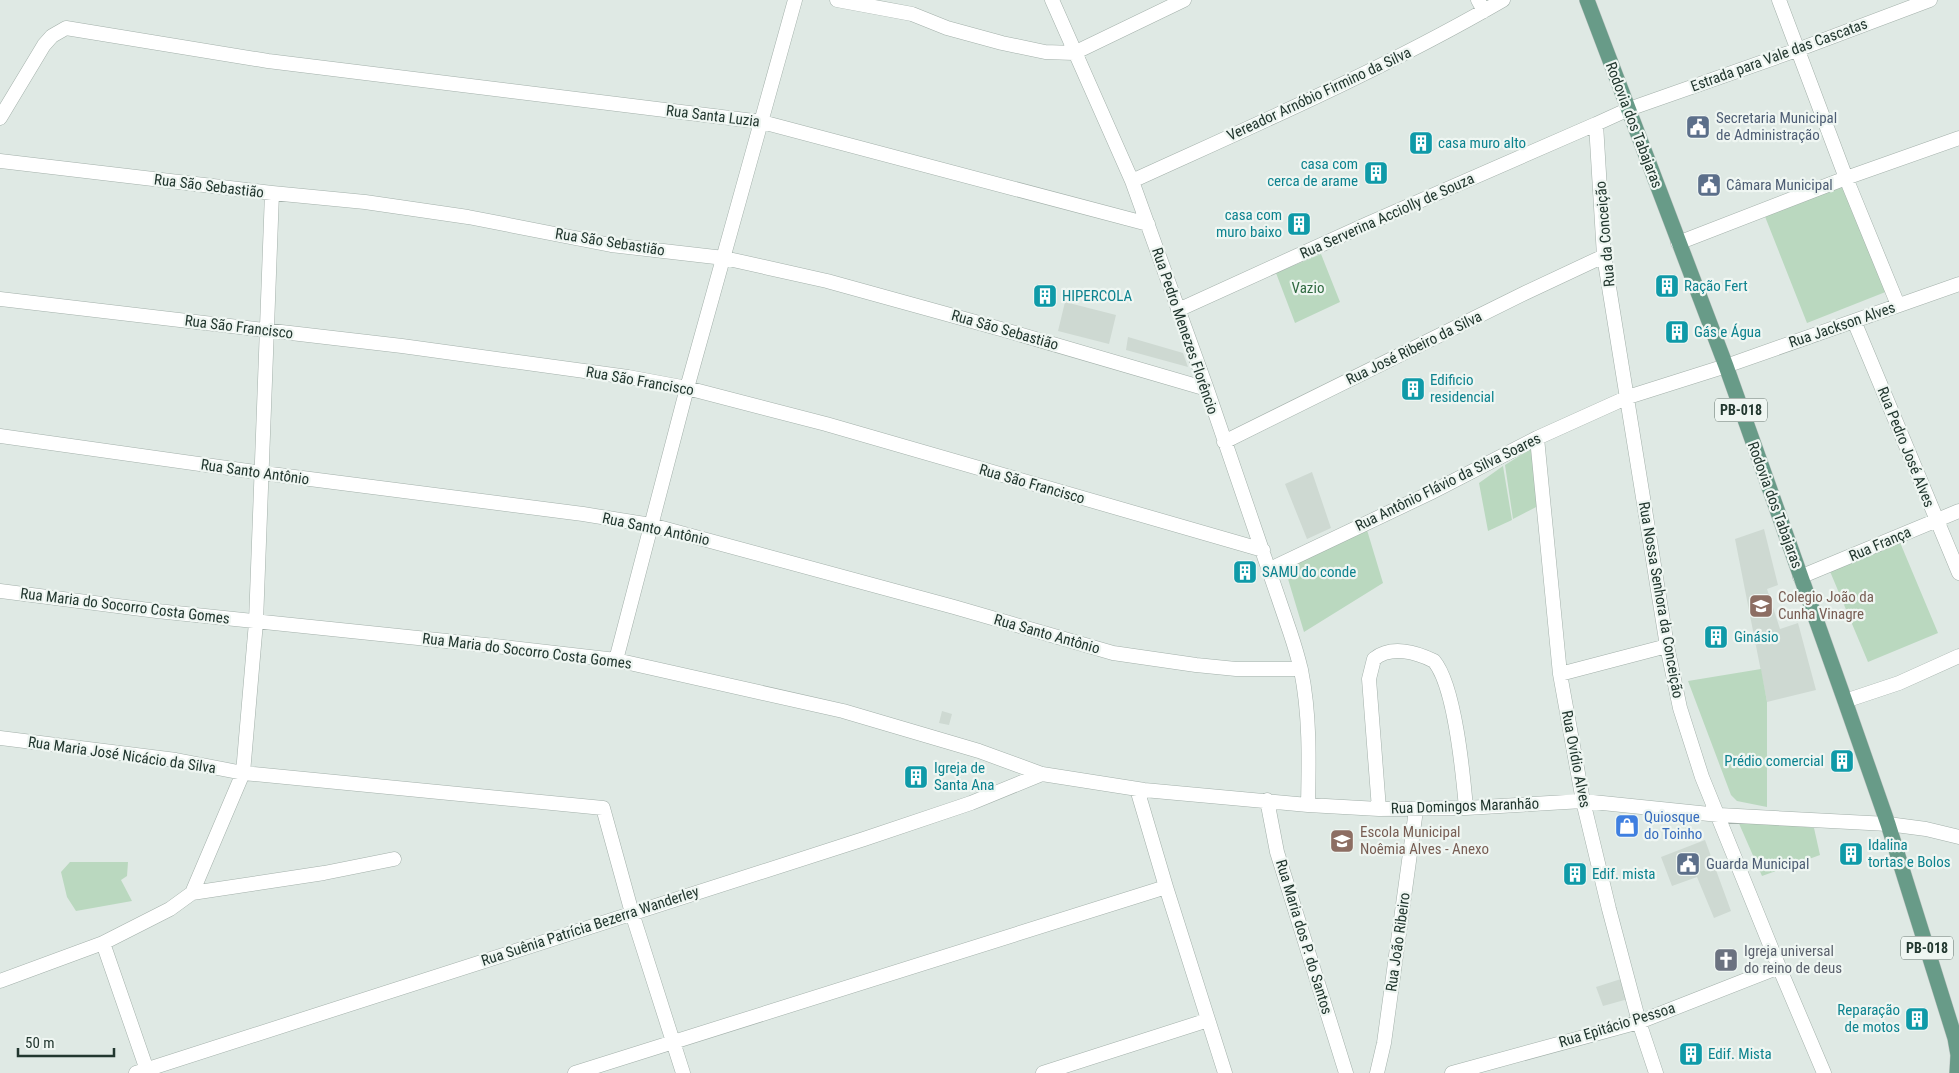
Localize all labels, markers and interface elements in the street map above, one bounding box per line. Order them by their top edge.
street label: Estrada para Vale das Cascatas [1688,15,1870,95]
street label: Vereador Arnóbio Firmino da Silva [1224,43,1414,145]
street label: Rodovia dos Tabajaras [1602,60,1666,191]
street label: Rua Santa Luzia [665,101,761,131]
place label: Secretaria Municipal de Administração [1716,109,1837,144]
public building icon: Secretaria Municipal de Administração [1685,114,1711,140]
building icon: casa muro alto [1408,130,1434,156]
place label: casa muro alto [1438,134,1526,152]
place label: casa com cerca de arame [1267,155,1358,190]
building icon: casa com cerca de arame [1363,160,1389,186]
street label: Rua Serverina Acciolly de Souza [1297,169,1477,263]
street label: Rua São Sebastião [153,170,265,202]
public building icon: Câmara Municipal [1696,172,1722,198]
place label: Câmara Municipal [1726,176,1833,194]
street label: Rua da Conceição [1591,180,1619,288]
place label: casa com muro baixo [1216,206,1282,241]
building icon: casa com muro baixo [1286,211,1312,237]
street label: Rua São Sebastião [554,224,666,260]
street label: Rua Pedro Menezes Florêncio [1148,245,1222,417]
building icon: Ração Fert [1654,273,1680,299]
place label: Ração Fert [1684,277,1748,295]
park label: Vazio [1292,279,1324,297]
building icon: HIPERCOLA [1032,283,1058,309]
place label: HIPERCOLA [1062,287,1133,305]
street label: Rua Jackson Alves [1786,298,1898,352]
street label: Rua São Sebastião [949,306,1061,354]
street label: Rua José Ribeiro da Silva [1343,307,1485,389]
street label: Rua São Francisco [184,311,294,343]
building icon: Gás e Água [1664,319,1690,345]
place label: Gás e Água [1694,323,1761,341]
street label: Rua São Francisco [585,363,695,399]
place label: Edificio residencial [1430,371,1494,406]
building icon: Edificio residencial [1400,376,1426,402]
street label: Rua Pedro José Alves [1874,384,1938,510]
road number: PB-018 [1715,398,1767,422]
street label: Rua Antônio Flávio da Silva Soares [1352,429,1544,535]
street label: Rodovia dos Tabajaras [1744,439,1806,571]
street label: Rua Santo Antônio [200,455,310,489]
street label: Rua São Francisco [977,460,1087,508]
street label: Rua Nossa Senhora da Conceição [1635,500,1687,700]
street label: Rua Santo Antônio [601,509,711,549]
street label: Rua França [1846,523,1914,565]
building icon: SAMU do conde [1232,559,1258,585]
place label: SAMU do conde [1262,563,1356,581]
street label: Rua Maria do Socorro Costa Gomes [19,584,231,628]
place label: Colegio João da Cunha Vinagre [1778,588,1874,623]
school or university icon: Colegio João da Cunha Vinagre [1748,593,1774,619]
street label: Rua Santo Antônio [992,610,1102,658]
building icon: Ginásio [1703,624,1729,650]
place label: Ginásio [1734,628,1779,646]
street label: Rua Maria do Socorro Costa Gomes [421,629,633,673]
street label: Rua Ovídio Alves [1558,709,1594,809]
street label: Rua Maria José Nicácio da Silva [27,733,217,777]
building icon: Prédio comercial [1829,748,1855,774]
place label: Prédio comercial [1724,752,1824,770]
place label: Igreja de Santa Ana [934,759,994,794]
building icon: Igreja de Santa Ana [903,764,929,790]
street label: Rua Domingos Maranhão [1391,794,1539,818]
place label: Quiosque do Toinho [1644,808,1702,843]
shop icon: Quiosque do Toinho [1614,813,1640,839]
place label: Escola Municipal Noêmia Alves - Anexo [1360,823,1489,858]
school or university icon: Escola Municipal Noêmia Alves - Anexo [1329,828,1355,854]
place label: Idalina tortas e Bolos [1868,836,1951,871]
building icon: Idalina tortas e Bolos [1838,841,1864,867]
public building icon: Guarda Municipal [1675,851,1701,877]
place label: Guarda Municipal [1706,855,1809,873]
street label: Rua Maria dos P. do Santos [1272,857,1336,1017]
building icon: Edif. mista [1562,861,1588,887]
place label: Edif. mista [1592,865,1656,883]
street label: Rua Suênia Patrícia Bezerra Wanderley [479,882,701,970]
street label: Rua João Ribeiro [1382,891,1414,993]
road number: PB-018 [1901,936,1953,960]
place label: Igreja universal do reino de deus [1744,942,1842,977]
church icon: Igreja universal do reino de deus [1713,947,1739,973]
street label: Rua Epitácio Pessoa [1557,999,1677,1051]
place label: Reparação de motos [1837,1001,1900,1036]
building icon: Reparação de motos [1904,1006,1930,1032]
scale bar [18,1026,114,1058]
text: 50 m [25,1034,55,1052]
building icon: Edif. Mista [1678,1041,1704,1067]
place label: Edif. Mista [1708,1045,1772,1063]

